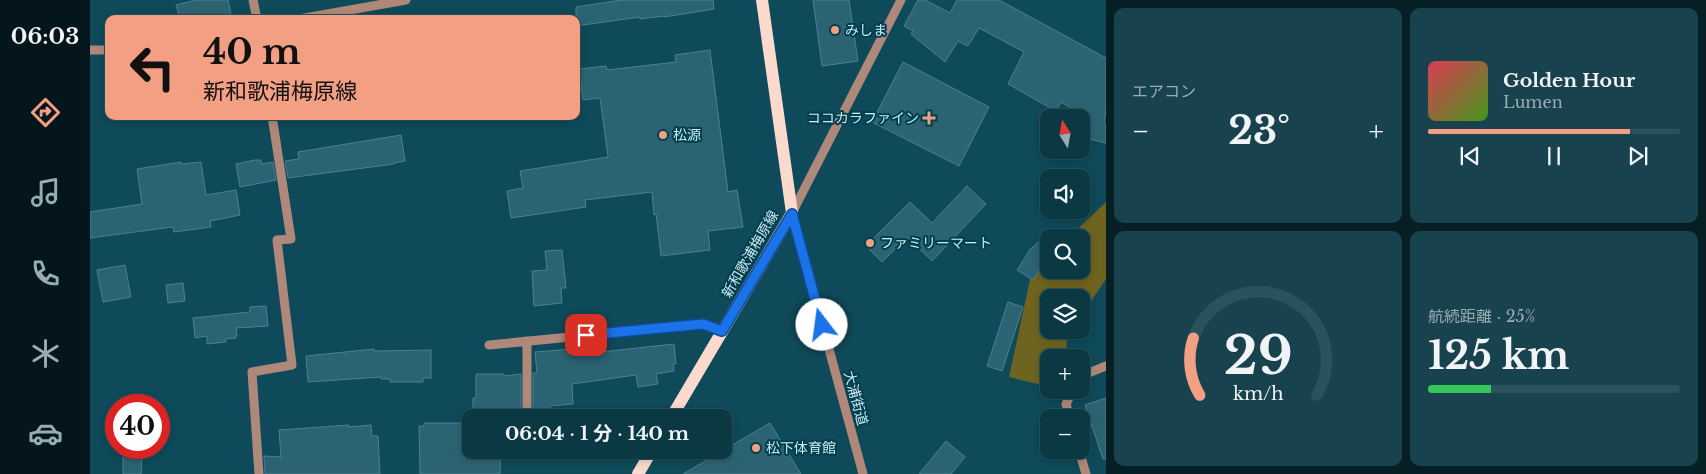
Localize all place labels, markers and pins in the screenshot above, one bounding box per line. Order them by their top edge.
place label: みしま [845,21,887,39]
marker: みしま [829,24,841,36]
place label: ココカラファイン [807,109,919,127]
marker: ココカラファイン [923,112,935,124]
place label: 松源 [673,126,701,144]
marker: 松源 [657,129,669,141]
place label: ファミリーマート [880,234,992,252]
marker: ファミリーマート [864,237,876,249]
pin [565,314,607,356]
place label: 松下体育館 [766,439,836,457]
marker: 松下体育館 [750,442,762,454]

